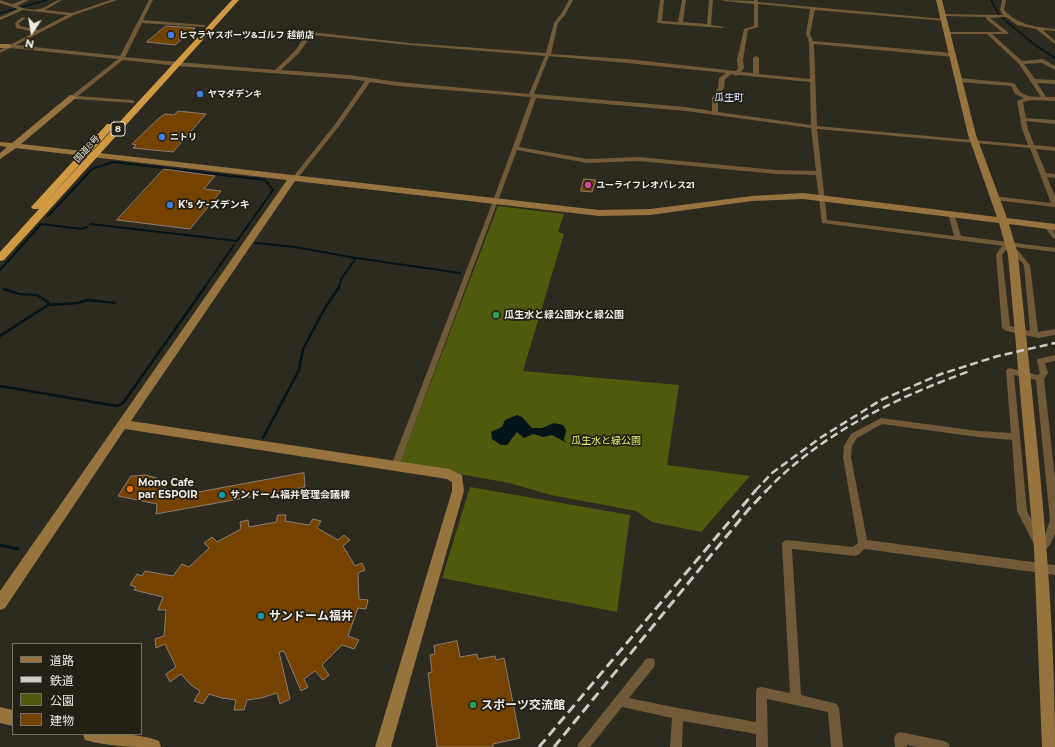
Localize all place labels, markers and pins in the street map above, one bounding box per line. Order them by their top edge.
marker: ヒマラヤスポーツ&ゴルフ 越前店 [166,30,176,40]
place label: ヒマラヤスポーツ&ゴルフ 越前店 [179,30,314,40]
marker: ヤマダデンキ [195,89,205,99]
place label: ヤマダデンキ [208,89,262,99]
marker: ニトリ [157,132,167,142]
place label: ニトリ [170,132,197,142]
marker: ユーライフレオパレス21 [583,180,593,190]
place label: ユーライフレオパレス21 [596,180,695,190]
place label: K's ケ-ズデンキ [178,199,250,211]
marker: K's ケ-ズデンキ [165,200,175,210]
place label: 瓜生水と緑公園水と緑公園 [504,309,624,321]
marker: 瓜生水と緑公園水と緑公園 [491,310,501,320]
place label: Mono Cafe par ESPOIR [138,477,198,500]
marker: Mono Cafe par ESPOIR [125,484,135,494]
place label: サンドーム福井管理会議棟 [230,489,350,501]
marker: サンドーム福井管理会議棟 [217,490,227,500]
place label: サンドーム福井 [269,609,353,623]
marker: サンドーム福井 [256,611,266,621]
place label: スポーツ交流館 [481,698,565,712]
marker: スポーツ交流館 [468,700,478,710]

